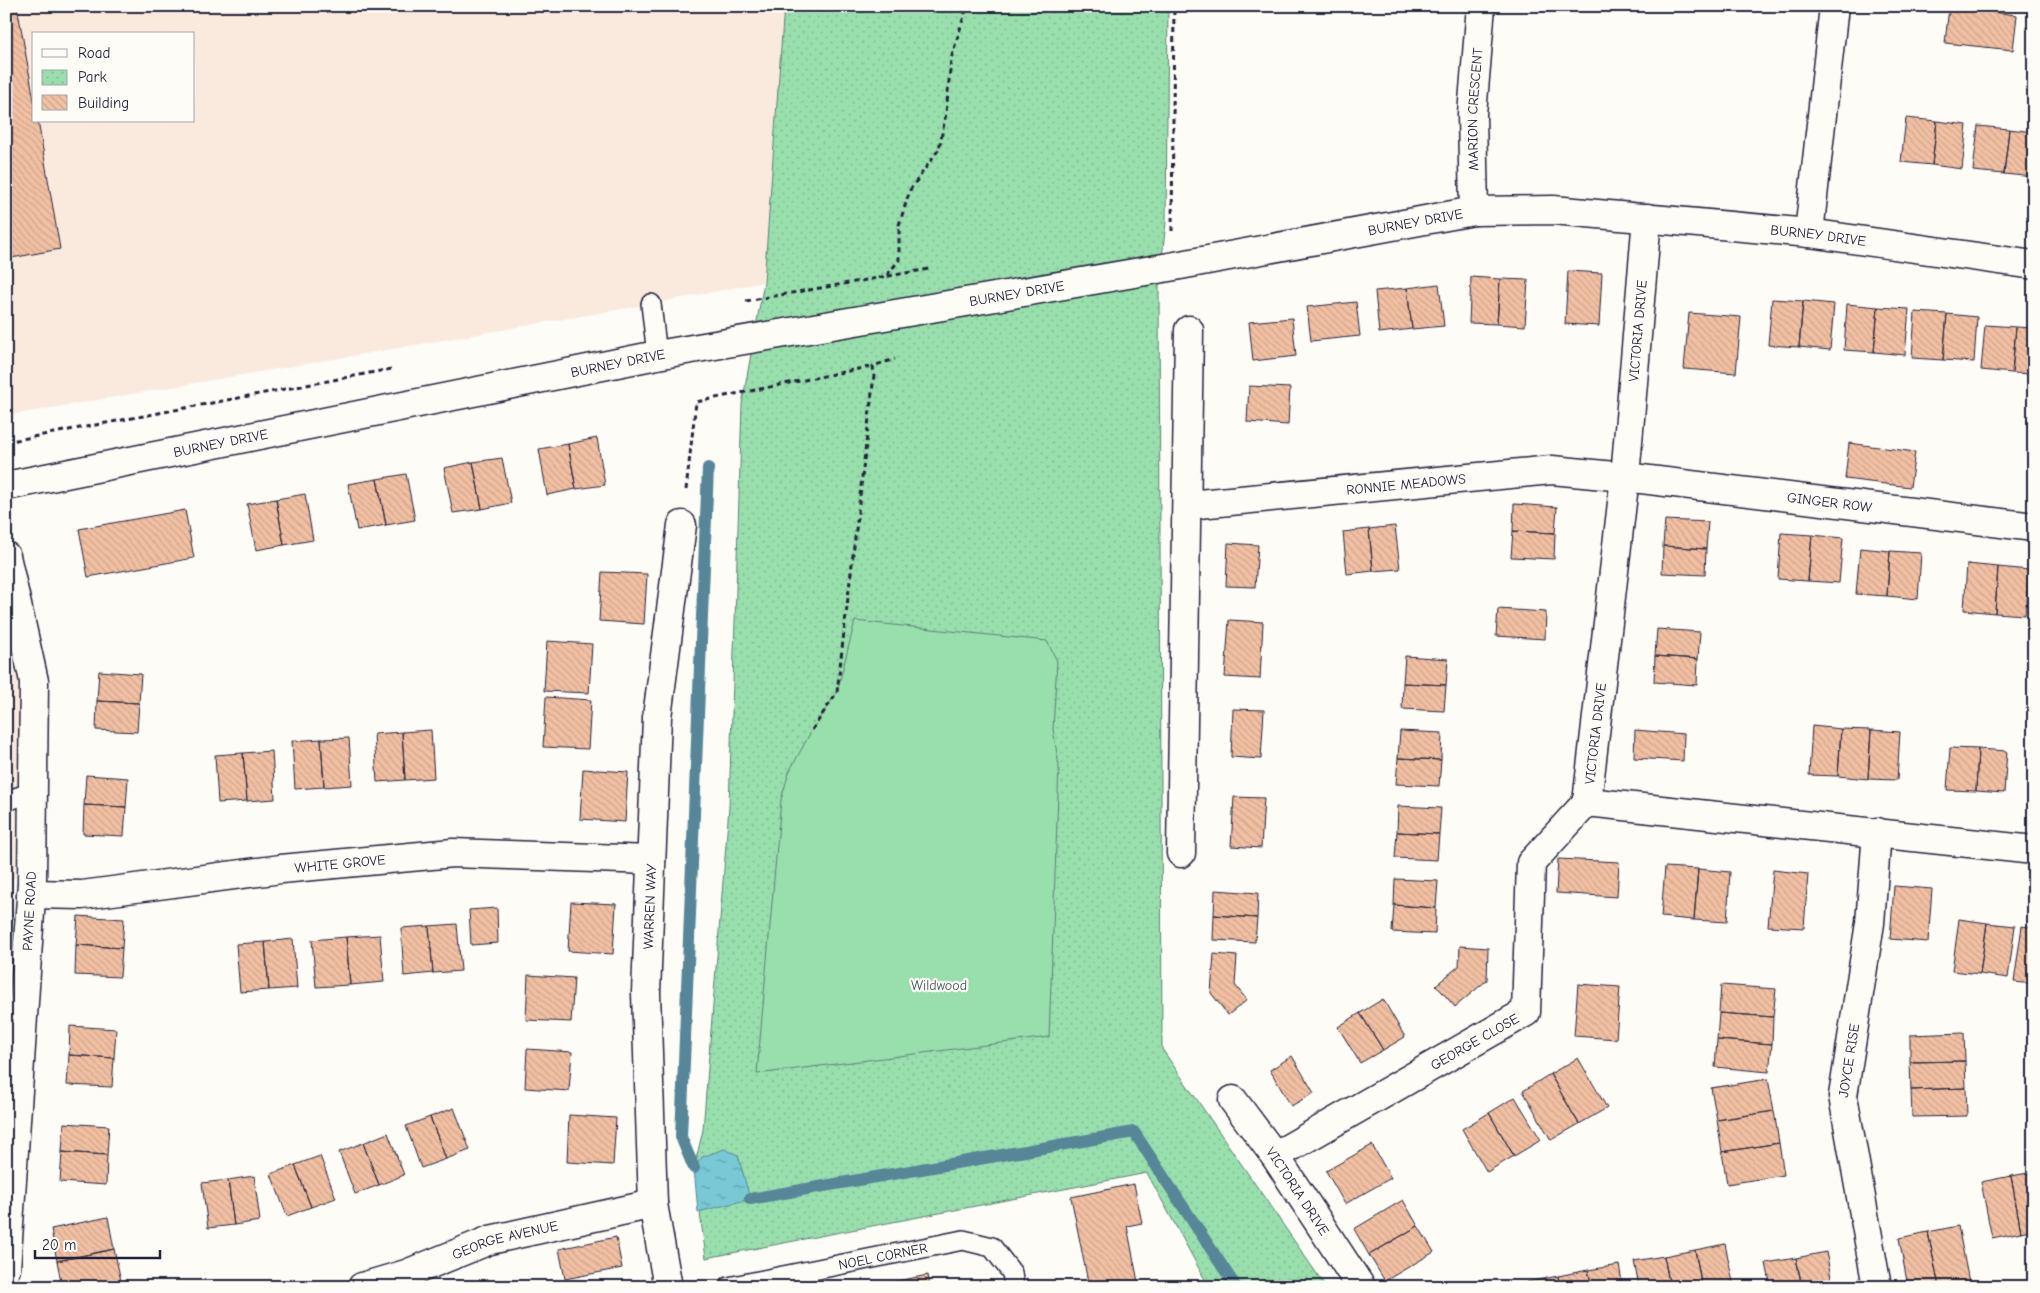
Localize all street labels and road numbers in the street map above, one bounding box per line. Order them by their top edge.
street label: MARION CRESCENT [1464,46,1487,171]
street label: BURNEY DRIVE [1367,205,1464,239]
street label: BURNEY DRIVE [1770,222,1867,250]
street label: BURNEY DRIVE [968,277,1066,310]
street label: VICTORIA DRIVE [1625,279,1651,382]
street label: BURNEY DRIVE [569,346,666,381]
street label: BURNEY DRIVE [172,425,270,461]
street label: RONNIE MEADOWS [1345,470,1467,499]
street label: GINGER ROW [1786,489,1874,516]
street label: VICTORIA DRIVE [1581,682,1610,785]
street label: WHITE GROVE [294,851,386,877]
street label: WARREN WAY [640,863,660,950]
street label: PAYNE ROAD [19,871,40,951]
street label: GEORGE CLOSE [1427,1010,1522,1074]
street label: JOYCE RISE [1835,1022,1863,1099]
street label: VICTORIA DRIVE [1262,1144,1333,1239]
street label: GEORGE AVENUE [450,1217,560,1263]
street label: NOEL CORNER [837,1239,929,1274]

